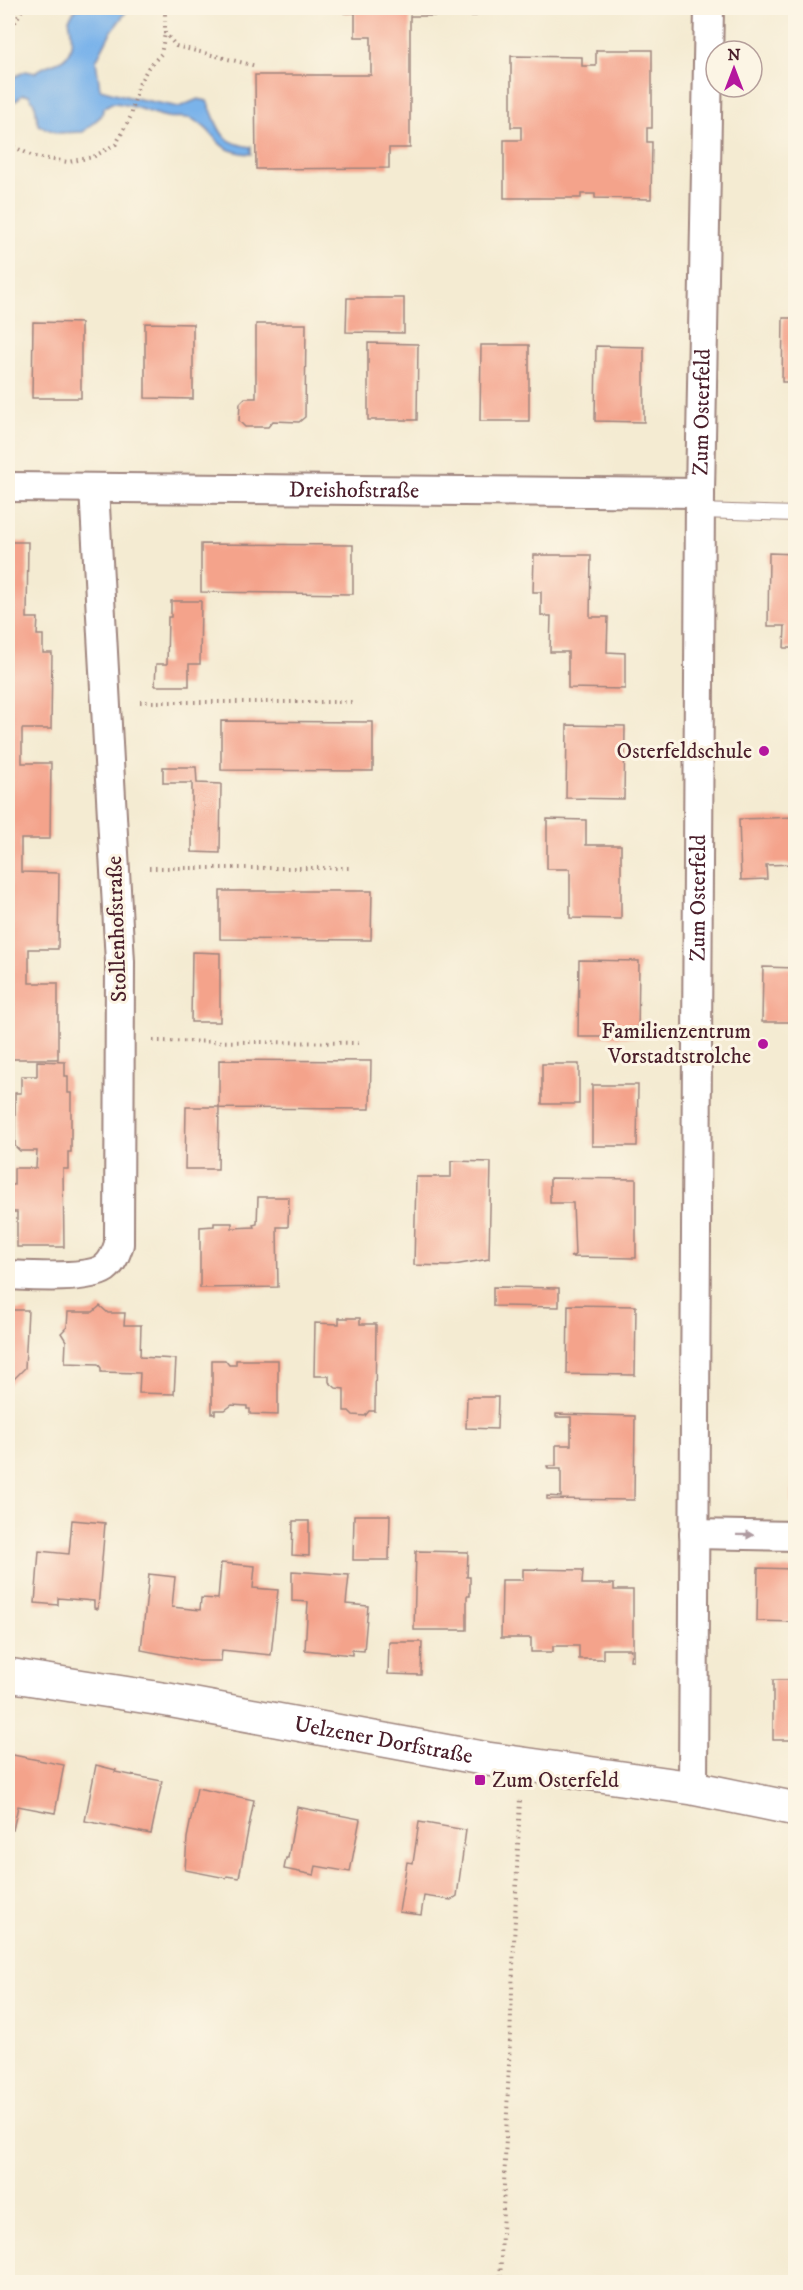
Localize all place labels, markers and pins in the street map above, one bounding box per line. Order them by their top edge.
place label: Osterfeldschule [617,738,752,765]
marker: Osterfeldschule [757,744,771,758]
place label: Familienzentrum Vorstadtstrolche [601,1018,751,1070]
marker: Familienzentrum Vorstadtstrolche [756,1037,770,1051]
place label: Zum Osterfeld [492,1767,619,1794]
marker: Zum Osterfeld [473,1773,487,1787]

